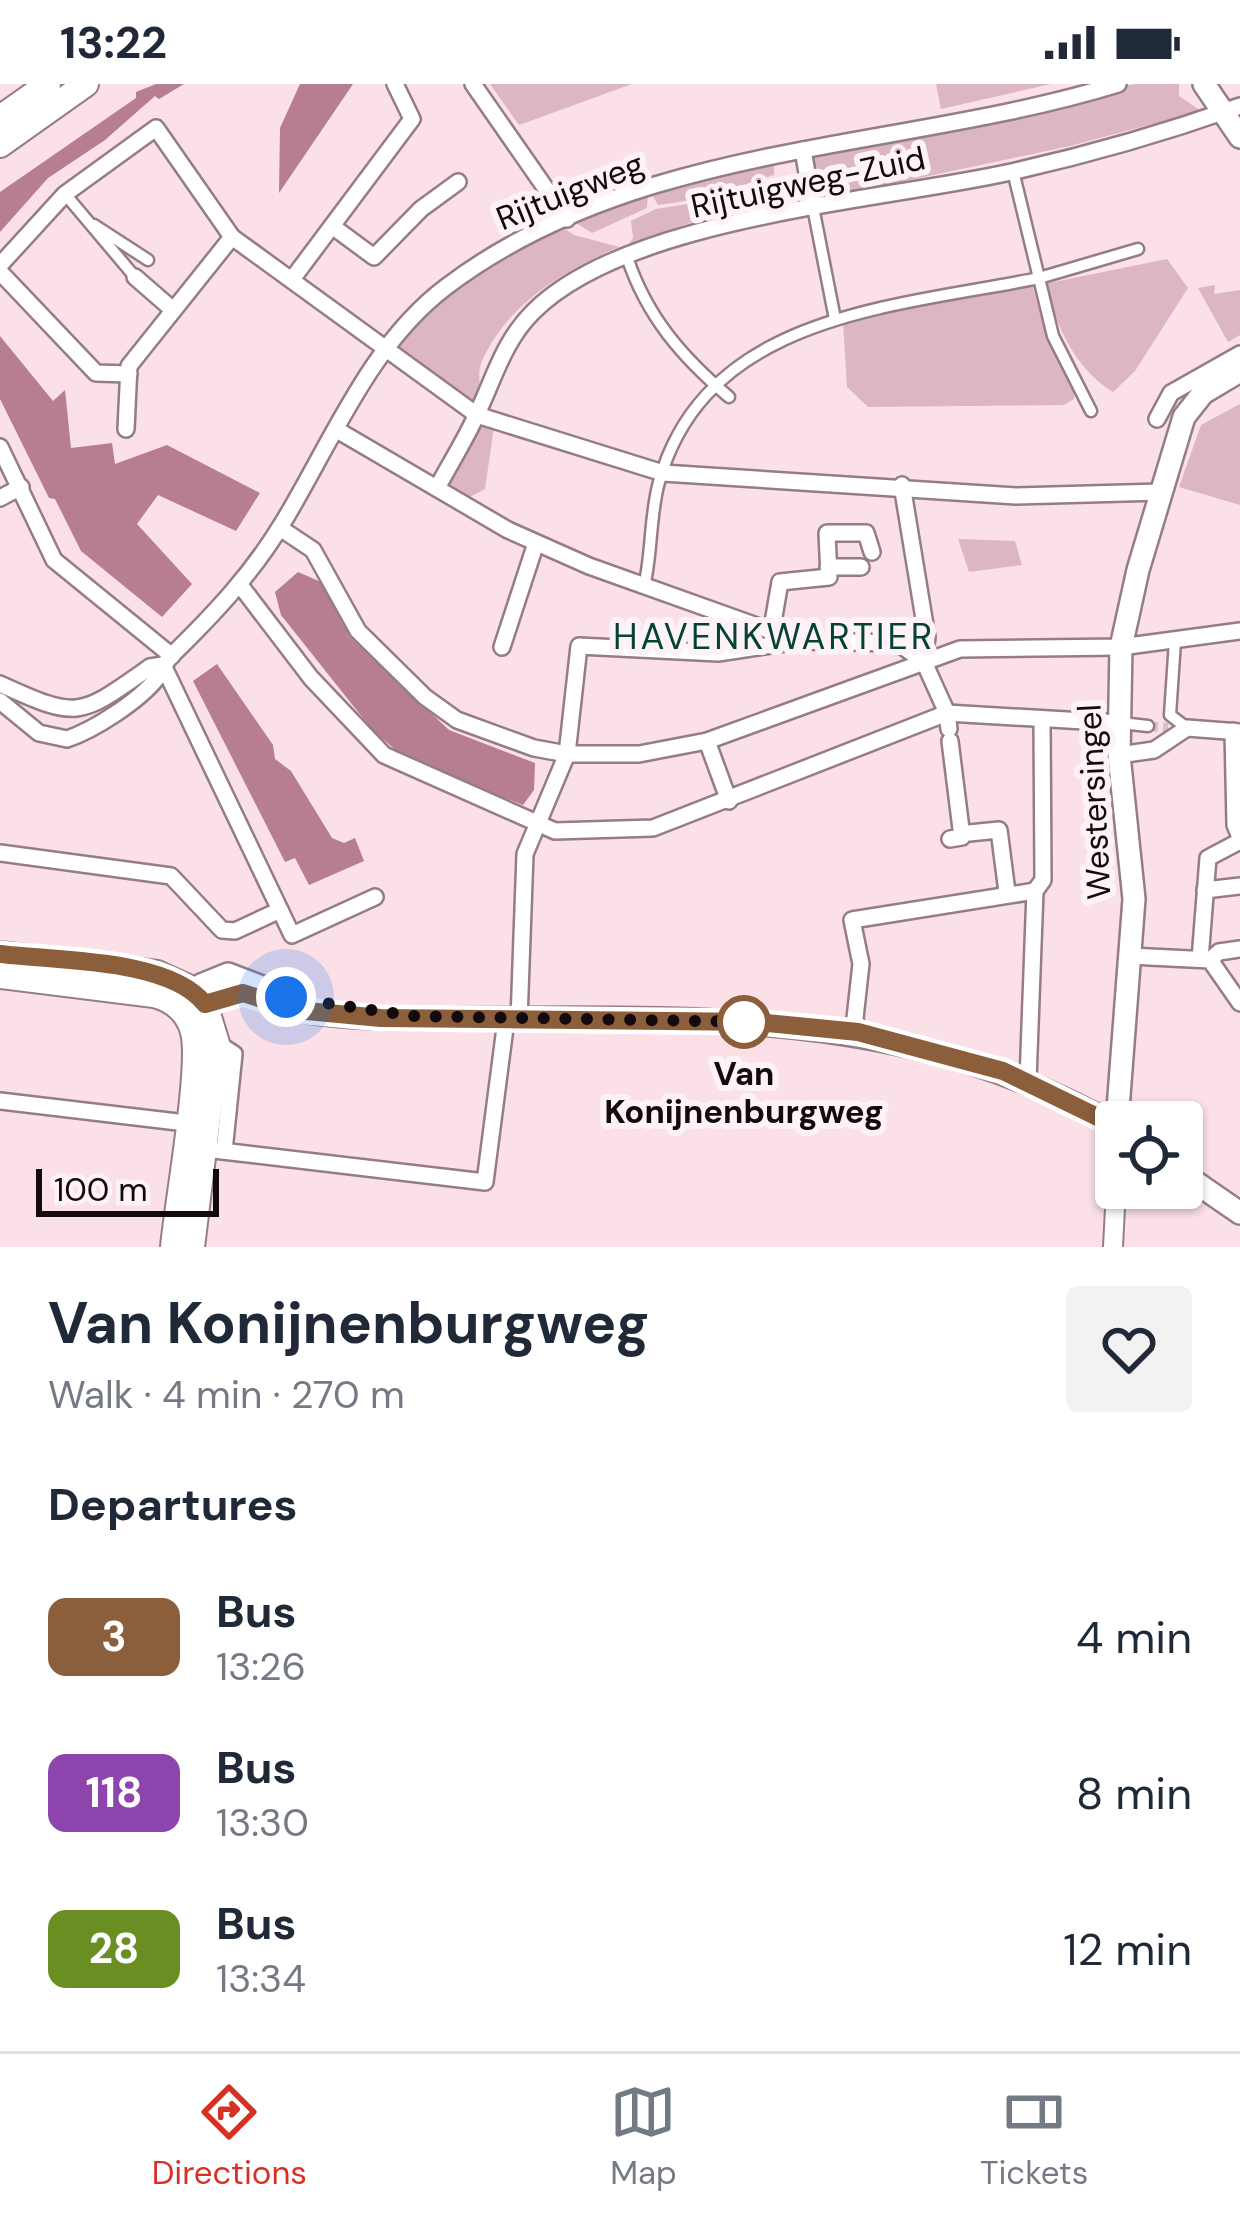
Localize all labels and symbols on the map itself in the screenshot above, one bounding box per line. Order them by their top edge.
street label: Rijtuigweg-Zuid [687,136,929,228]
street label: Rijtuigweg [490,142,650,240]
district label: HAVENKWARTIER [613,613,935,660]
street label: Westersingel [1067,703,1121,901]
your location [256,967,316,1027]
marker: Van Konijnenburgweg [719,997,769,1047]
place label: Van Konijnenburgweg [604,1052,884,1133]
scale bar [36,1163,219,1216]

